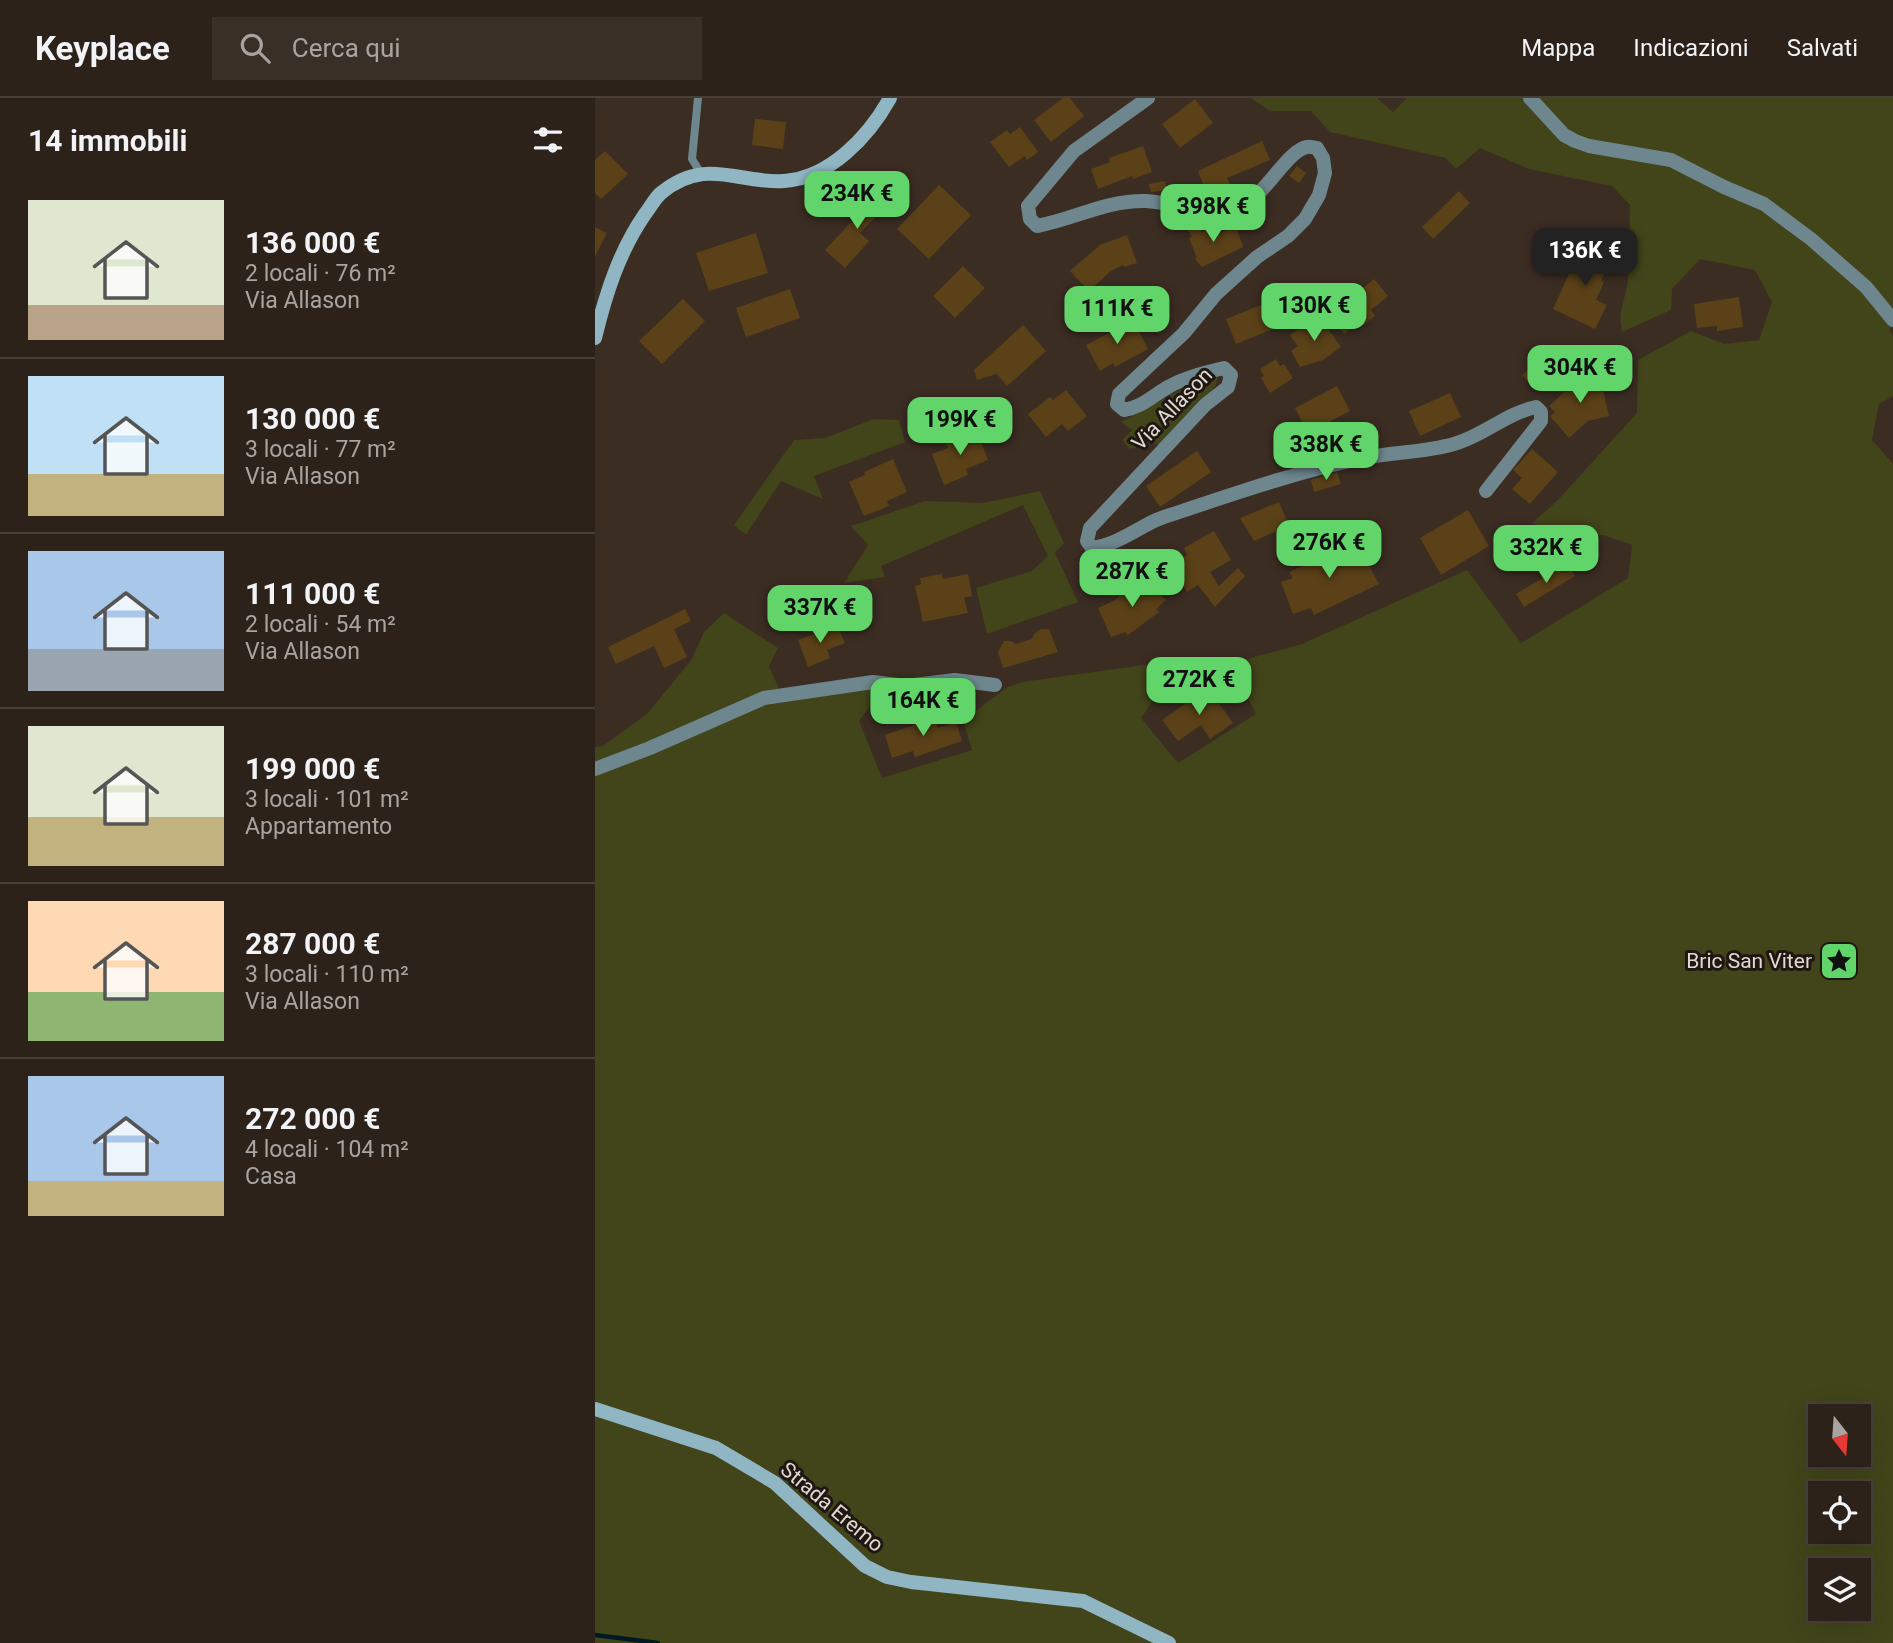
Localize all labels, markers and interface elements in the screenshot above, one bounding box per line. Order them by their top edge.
search box [212,17,702,80]
text: Keyplace [35,29,170,68]
icon: search [236,29,274,67]
text: Cerca qui [292,33,401,63]
text: Mappa [1521,34,1595,62]
text: Indicazioni [1633,34,1749,62]
text: Salvati [1787,34,1858,62]
icon: filters [529,121,567,159]
text: 14 immobili [28,123,187,158]
pin: 234K € [800,172,914,231]
text: 234K € [820,180,894,207]
pin: 398K € [1156,184,1270,244]
text: 398K € [1176,193,1250,220]
text: 136 000 € [245,225,380,260]
icon: home [84,228,168,312]
pin: 136K € [1528,228,1642,288]
text: 136K € [1548,237,1622,264]
text: 2 locali · 76 m² [245,260,396,287]
pin: 130K € [1257,284,1371,343]
pin: 111K € [1060,286,1174,346]
text: Via Allason [245,287,360,314]
text: 130K € [1277,292,1351,319]
text: 111K € [1080,295,1154,322]
pin: 304K € [1523,345,1637,405]
text: 304K € [1543,354,1617,381]
street label: Via Allason [1127,363,1217,455]
pin: 199K € [903,398,1017,457]
text: 130 000 € [245,401,380,436]
icon: home [84,404,168,488]
text: 199K € [923,406,997,433]
pin: 338K € [1269,422,1383,482]
text: 338K € [1289,431,1363,458]
text: 3 locali · 77 m² [245,436,396,463]
text: Via Allason [245,463,360,490]
pin: 276K € [1272,520,1386,580]
pin: 332K € [1489,526,1603,585]
text: 276K € [1292,529,1366,556]
text: 332K € [1509,534,1583,561]
pin: 287K € [1075,550,1189,609]
text: 287K € [1095,558,1169,585]
text: 111 000 € [245,576,380,611]
icon: home [84,579,168,663]
pin: 337K € [763,586,877,645]
text: 337K € [783,594,857,621]
text: 2 locali · 54 m² [245,611,396,638]
text: Via Allason [245,638,360,665]
pin: 272K € [1142,658,1256,717]
text: 272K € [1162,666,1236,693]
pin: 164K € [866,678,980,738]
text: 164K € [886,687,960,714]
text: 199 000 € [245,751,380,786]
icon: home [84,754,168,838]
text: 3 locali · 101 m² [245,786,409,813]
text: Appartamento [245,813,392,840]
text: 287 000 € [245,926,380,961]
icon: home [84,929,168,1013]
place icon: Bric San Viter [1818,940,1860,982]
place label: Bric San Viter [1686,949,1812,973]
text: 3 locali · 110 m² [245,961,409,988]
text: Via Allason [245,988,360,1015]
text: 272 000 € [245,1101,380,1136]
icon: home [84,1104,168,1188]
text: 4 locali · 104 m² [245,1136,409,1163]
text: Casa [245,1163,297,1190]
north arrow [1808,1404,1871,1466]
map controls [1808,1404,1871,1621]
street label: Strada Eremo [776,1457,888,1557]
button: locate [1808,1481,1871,1544]
button: layers [1808,1558,1871,1621]

